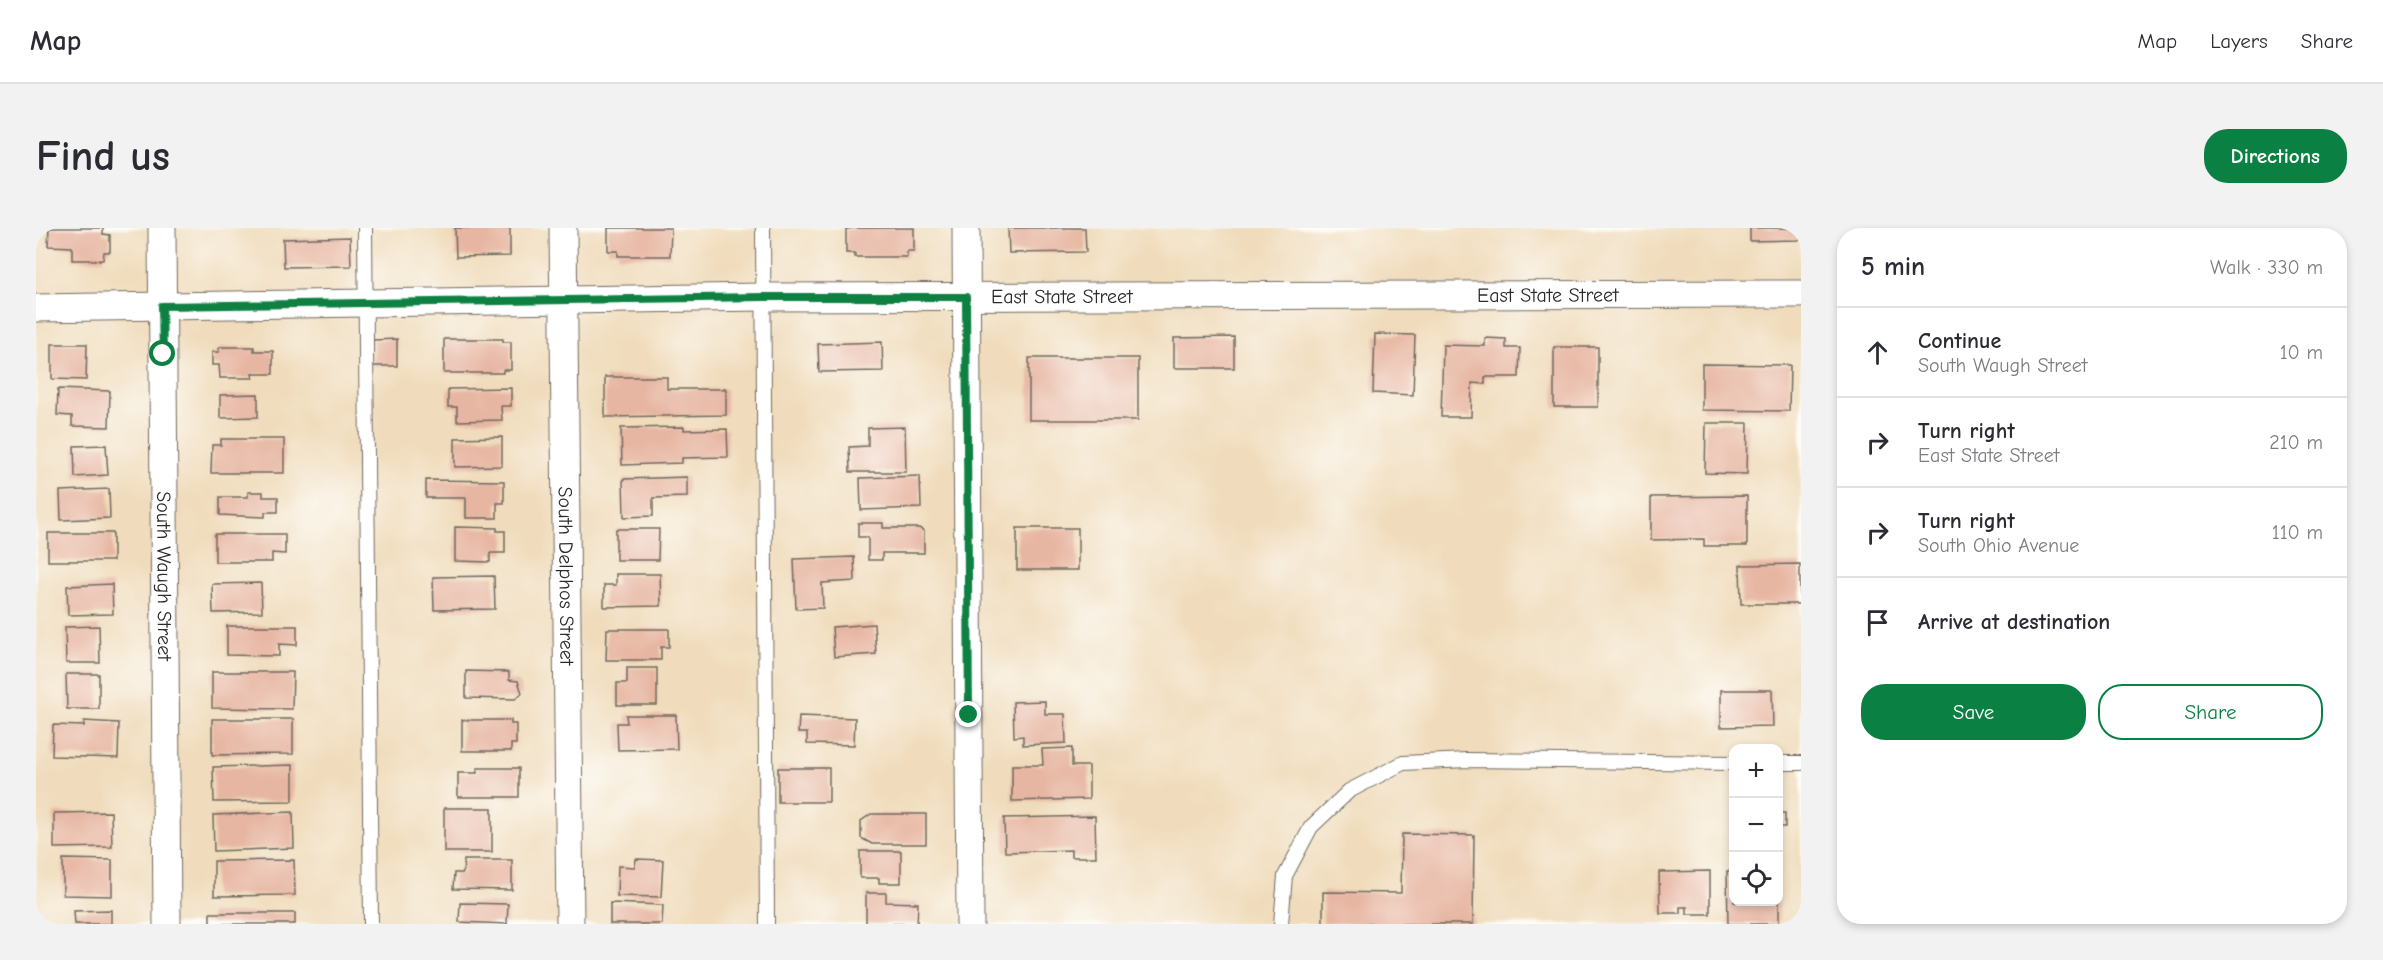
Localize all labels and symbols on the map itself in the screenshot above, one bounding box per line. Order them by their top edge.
street label: East State Street [1477,284,1620,307]
street label: East State Street [991,285,1134,308]
route start [149,340,175,366]
street label: South Delphos Street [554,486,578,667]
street label: South Waugh Street [152,491,176,662]
route end [955,701,981,727]

